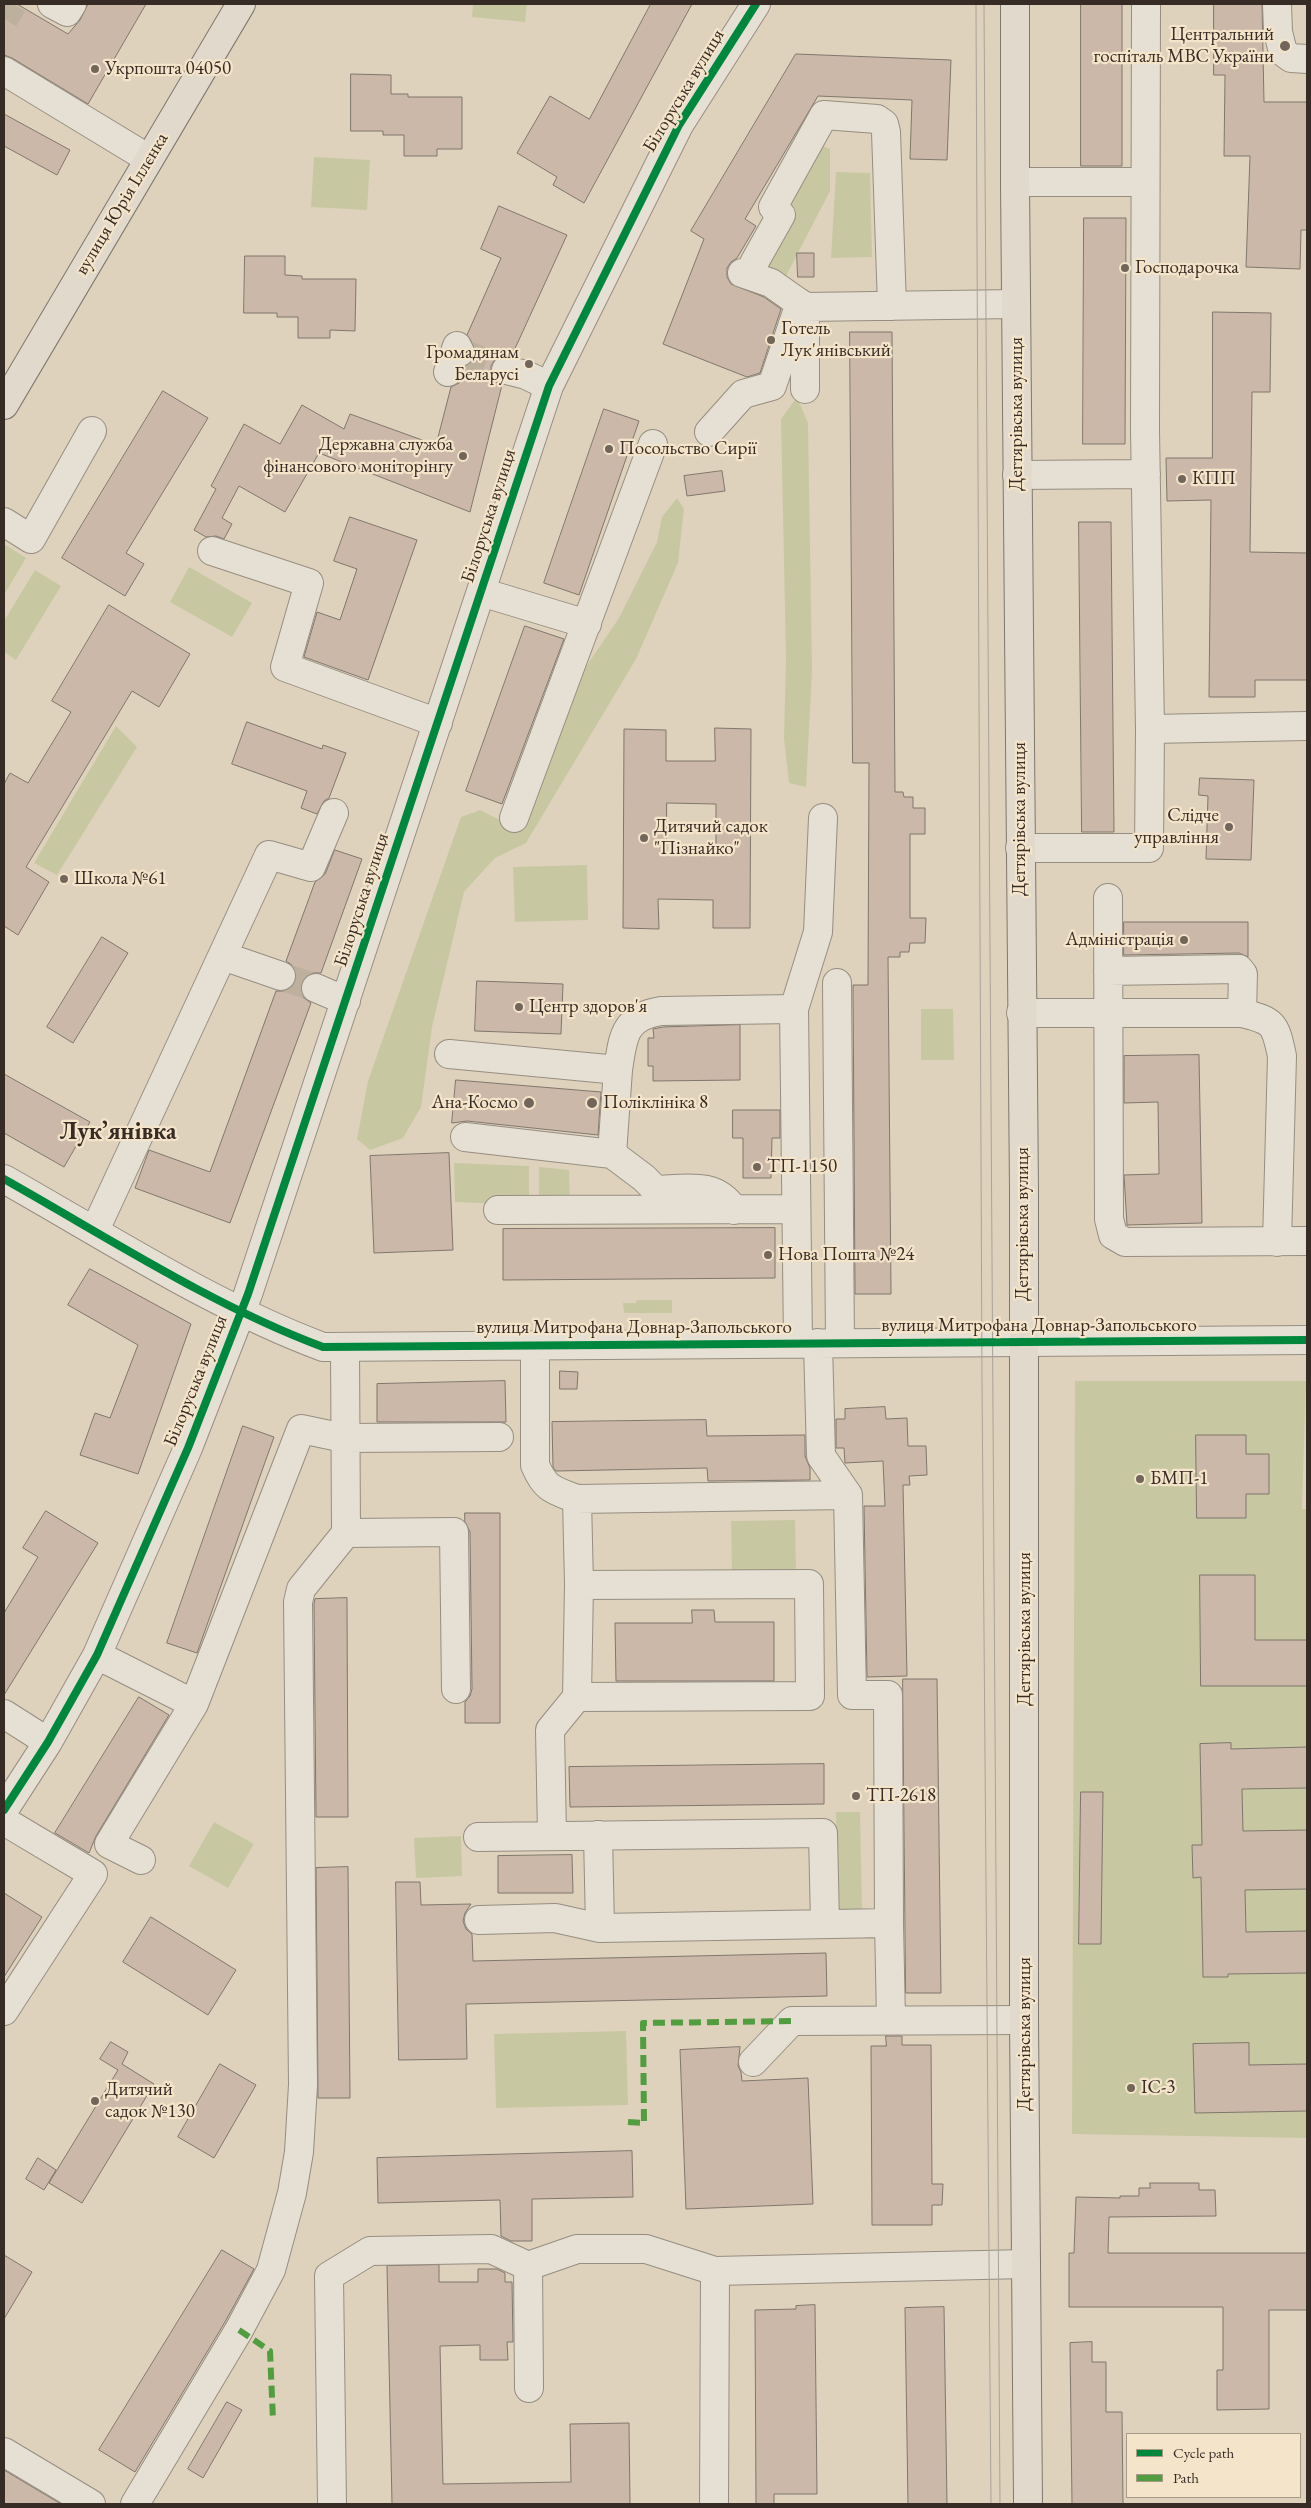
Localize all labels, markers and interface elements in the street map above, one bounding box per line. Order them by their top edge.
place label: Центральний госпіталь МВС України [1094,24,1274,68]
street label: Білоруська вулиця [638,25,730,157]
marker: Центральний госпіталь МВС України [1278,39,1292,53]
place label: Укрпошта 04050 [105,58,231,80]
marker: Укрпошта 04050 [89,63,101,75]
street label: вулиця Юрія Іллєнка [71,129,173,279]
place label: Господарочка [1135,257,1239,279]
marker: Господарочка [1119,262,1131,274]
place label: Готель Лук'янівський [781,318,891,362]
marker: Готель Лук'янівський [765,334,777,346]
street label: Дегтярівська вулиця [1006,337,1028,491]
place label: Громадянам Беларусі [426,342,519,386]
marker: Громадянам Беларусі [523,358,535,370]
place label: Державна служба фінансового моніторінгу [263,434,453,478]
place label: Посольство Сирії [619,438,757,460]
marker: Посольство Сирії [603,443,615,455]
street label: Білоруська вулиця [457,446,521,586]
marker: Державна служба фінансового моніторінгу [457,450,469,462]
place label: КПП [1192,468,1236,490]
marker: КПП [1176,473,1188,485]
street label: Дегтярівська вулиця [1009,742,1031,896]
place label: Слідче управління [1134,805,1219,849]
place label: Дитячий садок "Пізнайко" [654,816,768,860]
marker: Слідче управління [1223,821,1235,833]
street label: Білоруська вулиця [330,830,394,970]
marker: Дитячий садок "Пізнайко" [638,832,650,844]
place label: Школа №61 [74,868,167,890]
marker: Школа №61 [58,873,70,885]
place label: Адміністрація [1066,929,1174,951]
marker: Адміністрація [1178,934,1190,946]
place label: Центр здоров'я [529,996,647,1018]
marker: Центр здоров'я [513,1001,525,1013]
place label: Ана-Космо [432,1092,518,1114]
place label: Поліклініка 8 [603,1092,708,1114]
marker: Ана-Космо [522,1096,536,1110]
marker: Поліклініка 8 [585,1096,599,1110]
district label: Лукʼянівка [59,1118,177,1146]
street label: Дегтярівська вулиця [1012,1147,1034,1301]
place label: ТП-1150 [767,1156,837,1178]
marker: ТП-1150 [751,1161,763,1173]
place label: Нова Пошта №24 [778,1244,914,1266]
marker: Нова Пошта №24 [762,1249,774,1261]
street label: Білоруська вулиця [159,1312,233,1450]
street label: вулиця Митрофана Довнар-Запольського [881,1315,1197,1337]
street label: вулиця Митрофана Довнар-Запольського [476,1317,792,1339]
place label: БМП-1 [1150,1468,1208,1490]
marker: БМП-1 [1134,1473,1146,1485]
street label: Дегтярівська вулиця [1014,1552,1036,1706]
place label: ТП-2618 [866,1785,936,1807]
marker: ТП-2618 [850,1790,862,1802]
street label: Дегтярівська вулиця [1014,1957,1036,2111]
place label: ІС-3 [1141,2077,1175,2099]
place label: Дитячий садок №130 [105,2079,195,2123]
marker: ІС-3 [1125,2082,1137,2094]
marker: Дитячий садок №130 [89,2095,101,2107]
legend [1126,2433,1301,2498]
text: Cycle path [1173,2443,1234,2462]
text: Path [1173,2468,1199,2487]

